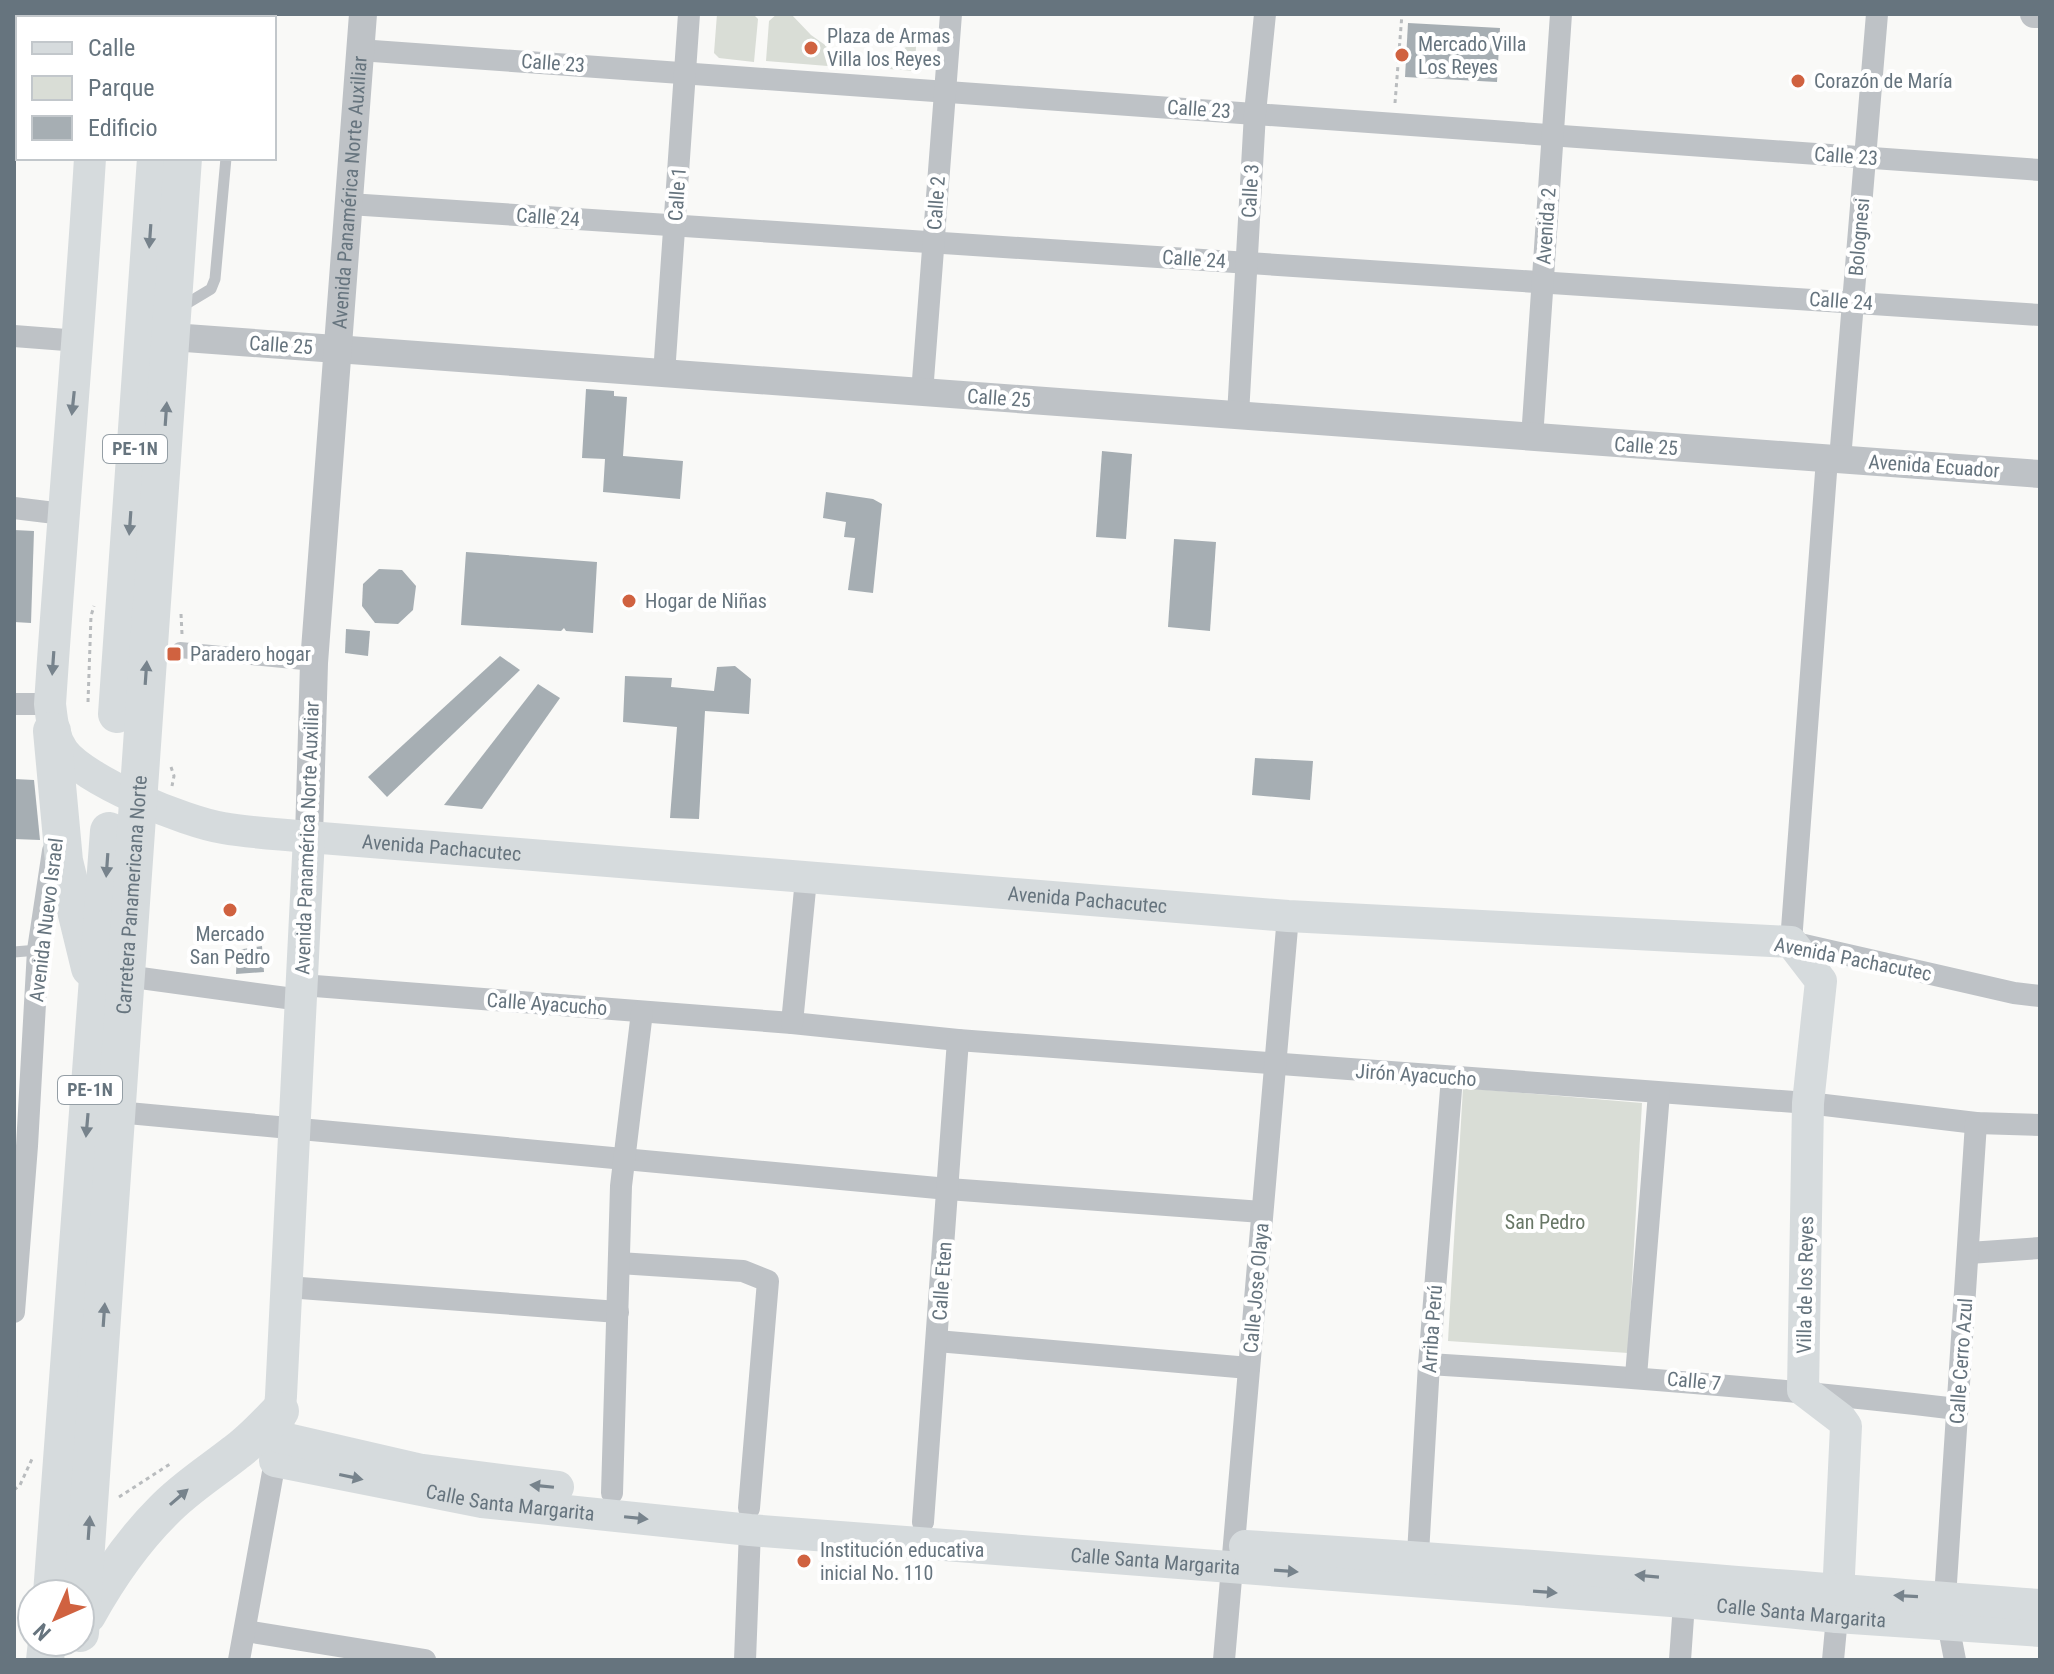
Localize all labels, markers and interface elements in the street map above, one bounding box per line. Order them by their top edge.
legend [16,16,276,160]
place label: Plaza de Armas Villa los Reyes [827,24,950,71]
place label: Mercado Villa Los Reyes [1418,32,1526,79]
text: Calle [88,34,135,62]
marker: Plaza de Armas Villa los Reyes [802,39,820,57]
marker: Mercado Villa Los Reyes [1393,46,1411,64]
street label: Calle 23 [520,49,586,77]
street label: Avenida Panamérica Norte Auxiliar [327,55,372,330]
place label: Corazón de María [1814,69,1953,93]
marker: Corazón de María [1789,72,1807,90]
text: Parque [88,74,155,102]
street label: Calle 23 [1166,95,1232,123]
text: Edificio [88,114,158,142]
street label: Calle 23 [1813,142,1879,170]
street label: Calle 3 [1237,163,1263,219]
street label: Calle 1 [663,166,691,222]
street label: Calle 2 [922,175,950,231]
street label: Avenida 2 [1531,187,1561,265]
street label: Bolognesi [1844,197,1874,277]
street label: Calle 24 [515,203,581,231]
one-way arrow [143,224,156,249]
street label: Calle 24 [1161,245,1227,273]
street label: Calle 24 [1808,287,1874,315]
street label: Calle 25 [248,331,314,359]
street label: Calle 25 [966,384,1032,412]
one-way arrow [67,391,80,416]
one-way arrow [160,401,173,426]
street label: Calle 25 [1613,432,1679,460]
road number: PE-1N [103,435,167,463]
street label: Avenida Ecuador [1868,449,2000,483]
one-way arrow [123,511,136,536]
place label: Hogar de Niñas [645,589,767,613]
marker: Hogar de Niñas [620,592,638,610]
place label: Paradero hogar [190,642,311,666]
marker: Paradero hogar [165,645,183,663]
one-way arrow [46,651,59,676]
one-way arrow [140,660,153,685]
street label: Avenida Panamérica Norte Auxiliar [290,701,324,975]
street label: Carretera Panamericana Norte [111,774,152,1015]
street label: Avenida Pachacutec [361,829,522,866]
street label: Avenida Nuevo Israel [24,837,68,1003]
one-way arrow [100,853,113,878]
street label: Avenida Pachacutec [1007,881,1168,918]
marker: Mercado San Pedro [221,901,239,919]
place label: Mercado San Pedro [190,922,270,969]
street label: Avenida Pachacutec [1772,932,1934,986]
street label: Calle Ayacucho [486,988,608,1020]
street label: Jirón Ayacucho [1355,1059,1477,1091]
road number: PE-1N [58,1076,122,1104]
one-way arrow [80,1112,93,1137]
park label: San Pedro [1505,1210,1585,1234]
street label: Villa de los Reyes [1792,1216,1818,1354]
street label: Calle Jose Olaya [1238,1222,1274,1354]
street label: Calle Eten [927,1241,957,1321]
street label: Arriba Perú [1417,1284,1447,1374]
street label: Calle Cerro Azul [1945,1297,1977,1425]
one-way arrow [98,1302,111,1327]
street label: Calle 7 [1666,1367,1722,1395]
one-way arrow [339,1471,364,1484]
street label: Calle Santa Margarita [424,1479,596,1526]
one-way arrow [529,1479,554,1492]
one-way arrow [169,1488,188,1506]
one-way arrow [624,1512,649,1525]
one-way arrow [83,1515,96,1540]
place label: Institución educativa inicial No. 110 [820,1538,984,1585]
street label: Calle Santa Margarita [1070,1543,1241,1580]
marker: Institución educativa inicial No. 110 [795,1552,813,1570]
one-way arrow [1274,1565,1299,1578]
one-way arrow [1634,1569,1659,1582]
north arrow [16,1578,96,1658]
one-way arrow [1533,1585,1558,1598]
one-way arrow [1893,1589,1918,1602]
street label: Calle Santa Margarita [1715,1593,1887,1632]
text: N [29,1618,56,1645]

